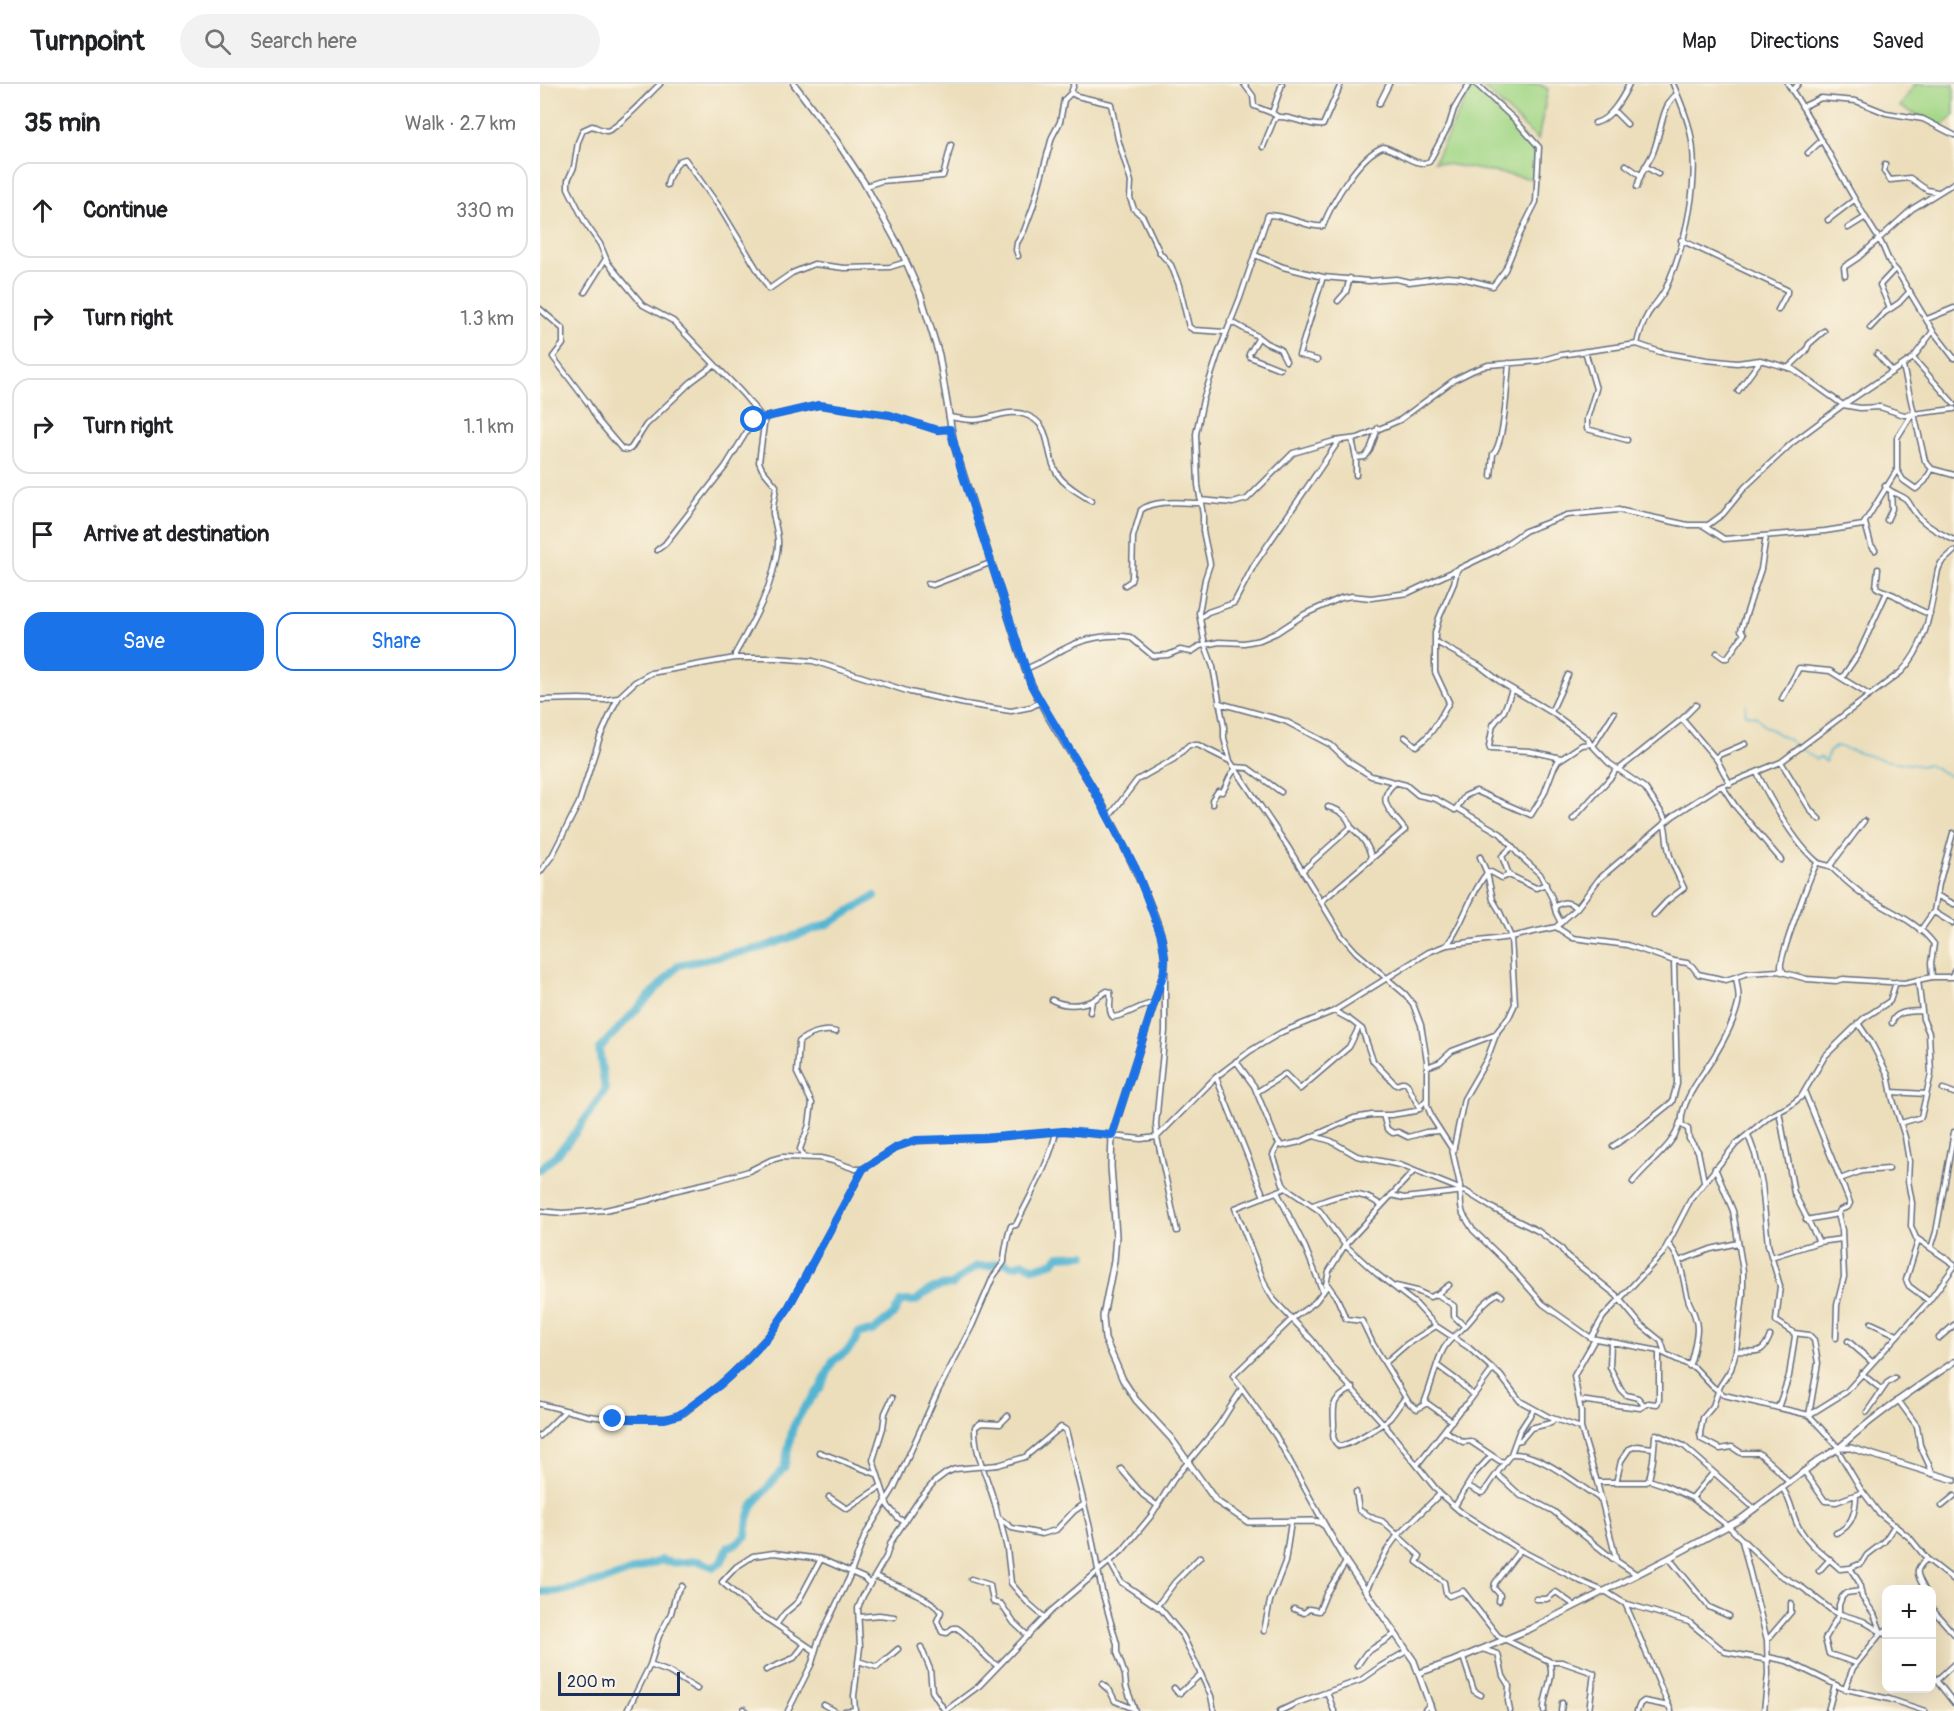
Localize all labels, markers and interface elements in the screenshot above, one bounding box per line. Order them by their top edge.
search box [180,14,600,68]
text: Turnpoint [30,24,144,59]
icon: search [201,25,234,58]
text: Search here [249,27,357,55]
text: Map [1682,28,1717,55]
text: Directions [1750,28,1839,55]
text: Saved [1872,28,1924,55]
text: 35 min [24,107,100,139]
text: Walk · 2.7 km [405,111,516,136]
icon: ahead [26,194,59,227]
text: Continue [83,196,167,224]
text: 330 m [456,198,514,223]
icon: right [26,302,59,335]
text: Turn right [83,304,173,332]
text: 1.3 km [460,306,514,331]
route start [740,406,766,432]
icon: right [26,410,59,443]
text: Turn right [83,412,173,440]
text: 1.1 km [464,414,514,439]
icon: arrive [26,518,59,551]
text: Arrive at destination [83,520,269,548]
button: Save [24,612,264,671]
button: Share [276,612,516,671]
route end [599,1405,625,1431]
map controls [1882,1585,1936,1693]
button: + [1882,1585,1936,1639]
button: − [1882,1639,1936,1693]
scale bar [558,1669,680,1696]
text: 200 m [567,1672,615,1692]

